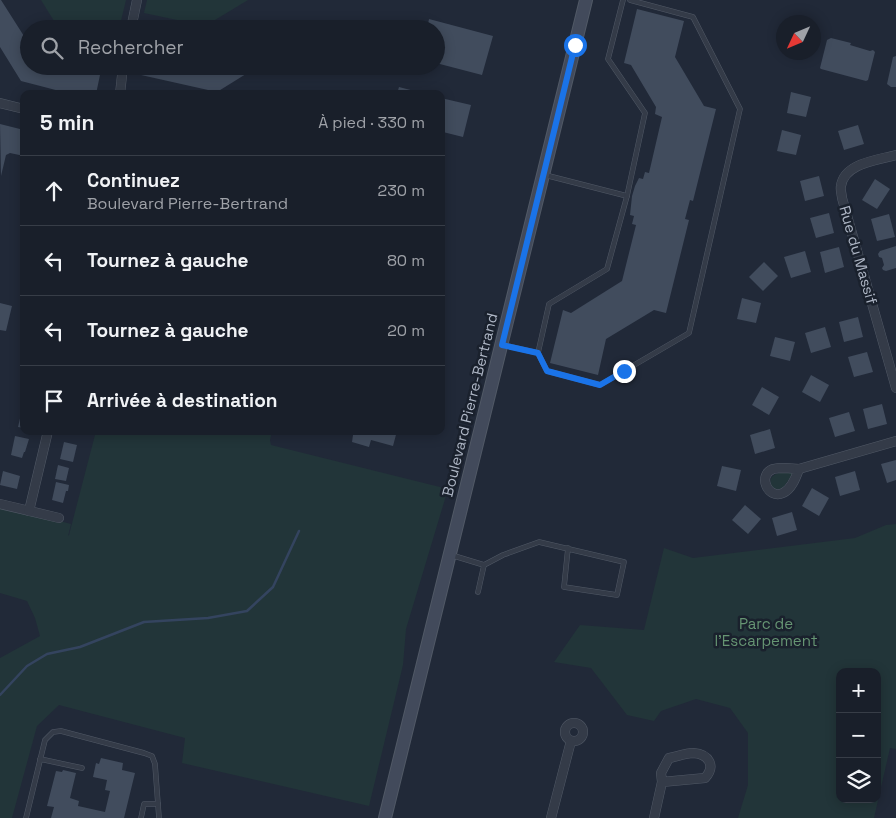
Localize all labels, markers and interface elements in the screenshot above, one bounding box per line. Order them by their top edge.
north arrow [776,15,821,60]
search box [20,20,445,75]
icon: search [38,34,66,62]
route start [564,34,587,57]
text: Rechercher [78,35,184,60]
text: 5 min [40,109,94,136]
text: À pied · 330 m [318,112,425,133]
text: Continuez [87,168,180,193]
icon: ahead [40,177,68,205]
text: 230 m [378,180,425,201]
text: Boulevard Pierre-Bertrand [87,193,288,214]
street label: Rue du Massif [835,203,882,307]
icon: left [40,247,68,275]
text: Tournez à gauche [87,248,249,273]
text: 80 m [387,250,425,271]
street label: Boulevard Pierre-Bertrand [437,311,502,499]
icon: left [40,317,68,345]
text: Tournez à gauche [87,318,249,343]
text: 20 m [387,320,425,341]
route end [613,360,636,383]
icon: arrive [40,387,68,415]
text: Arrivée à destination [87,388,277,413]
park label: Parc de l'Escarpement [714,614,818,650]
map controls [836,668,881,803]
button: + [836,668,881,713]
button: − [836,713,881,758]
button: layers [836,758,881,803]

